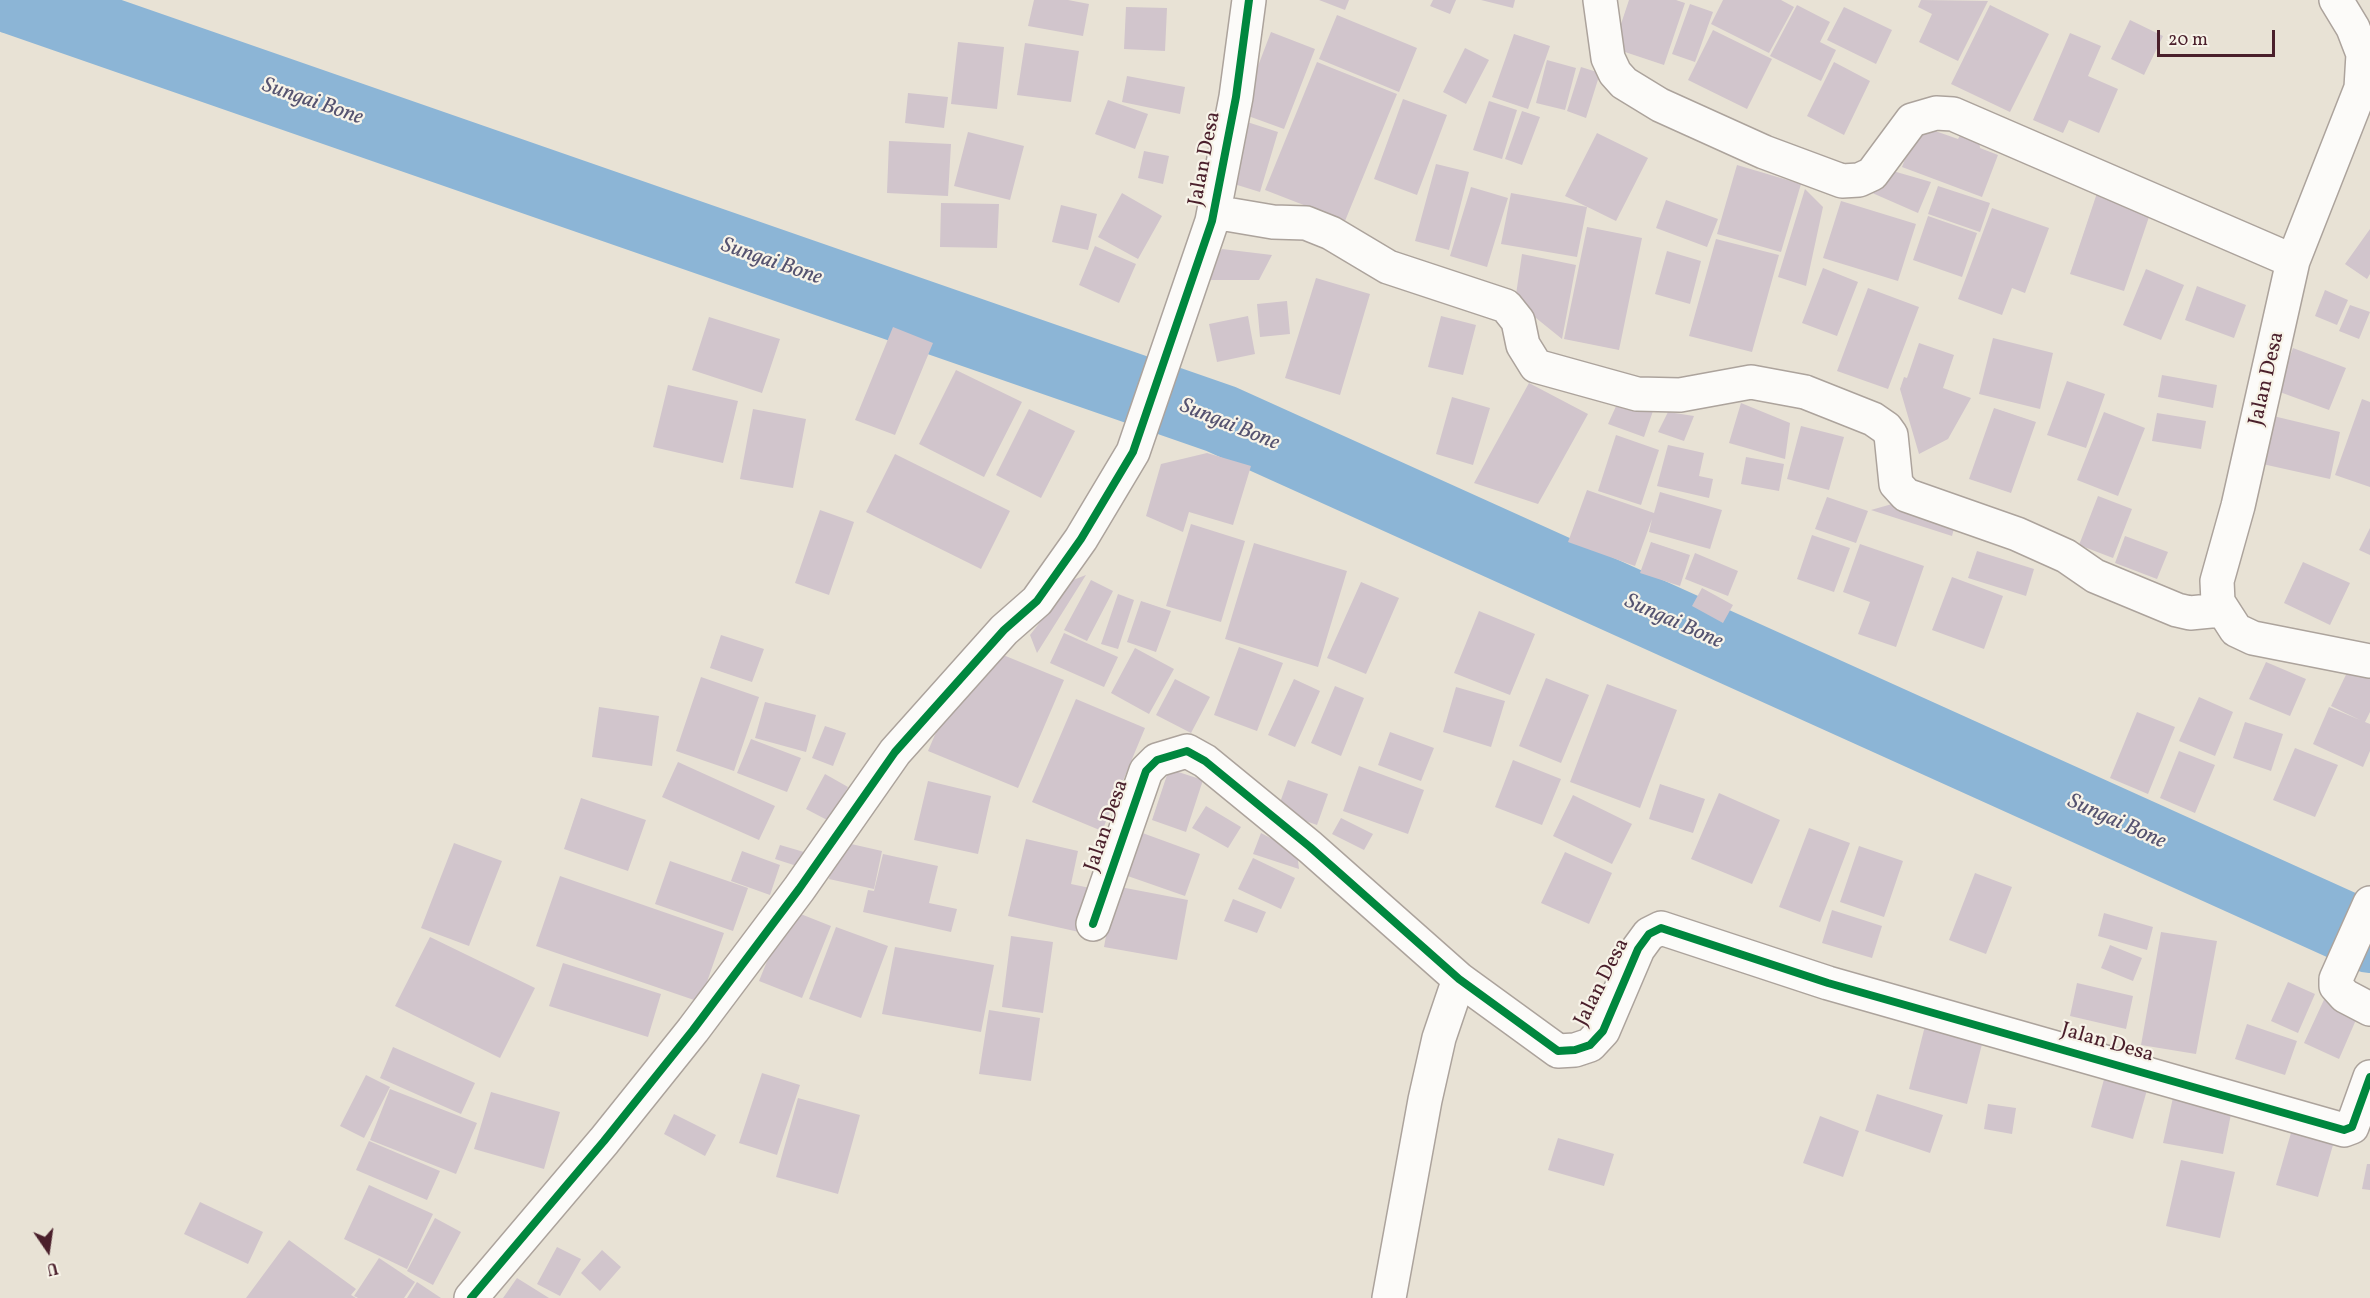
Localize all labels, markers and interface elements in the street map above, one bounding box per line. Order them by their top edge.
scale bar [2160,18,2278,56]
text: 20 m [2168,28,2208,53]
water label: Sungai Bone [258,73,366,133]
street label: Jalan Desa [1185,110,1227,208]
water label: Sungai Bone [717,233,825,293]
street label: Jalan Desa [2245,330,2291,428]
water label: Sungai Bone [1175,394,1283,458]
water label: Sungai Bone [1620,590,1726,656]
street label: Jalan Desa [1081,777,1135,875]
water label: Sungai Bone [2063,790,2169,856]
street label: Jalan Desa [1570,935,1636,1031]
street label: Jalan Desa [2058,1019,2156,1069]
north arrow [18,1220,78,1280]
text: U [44,1256,60,1279]

